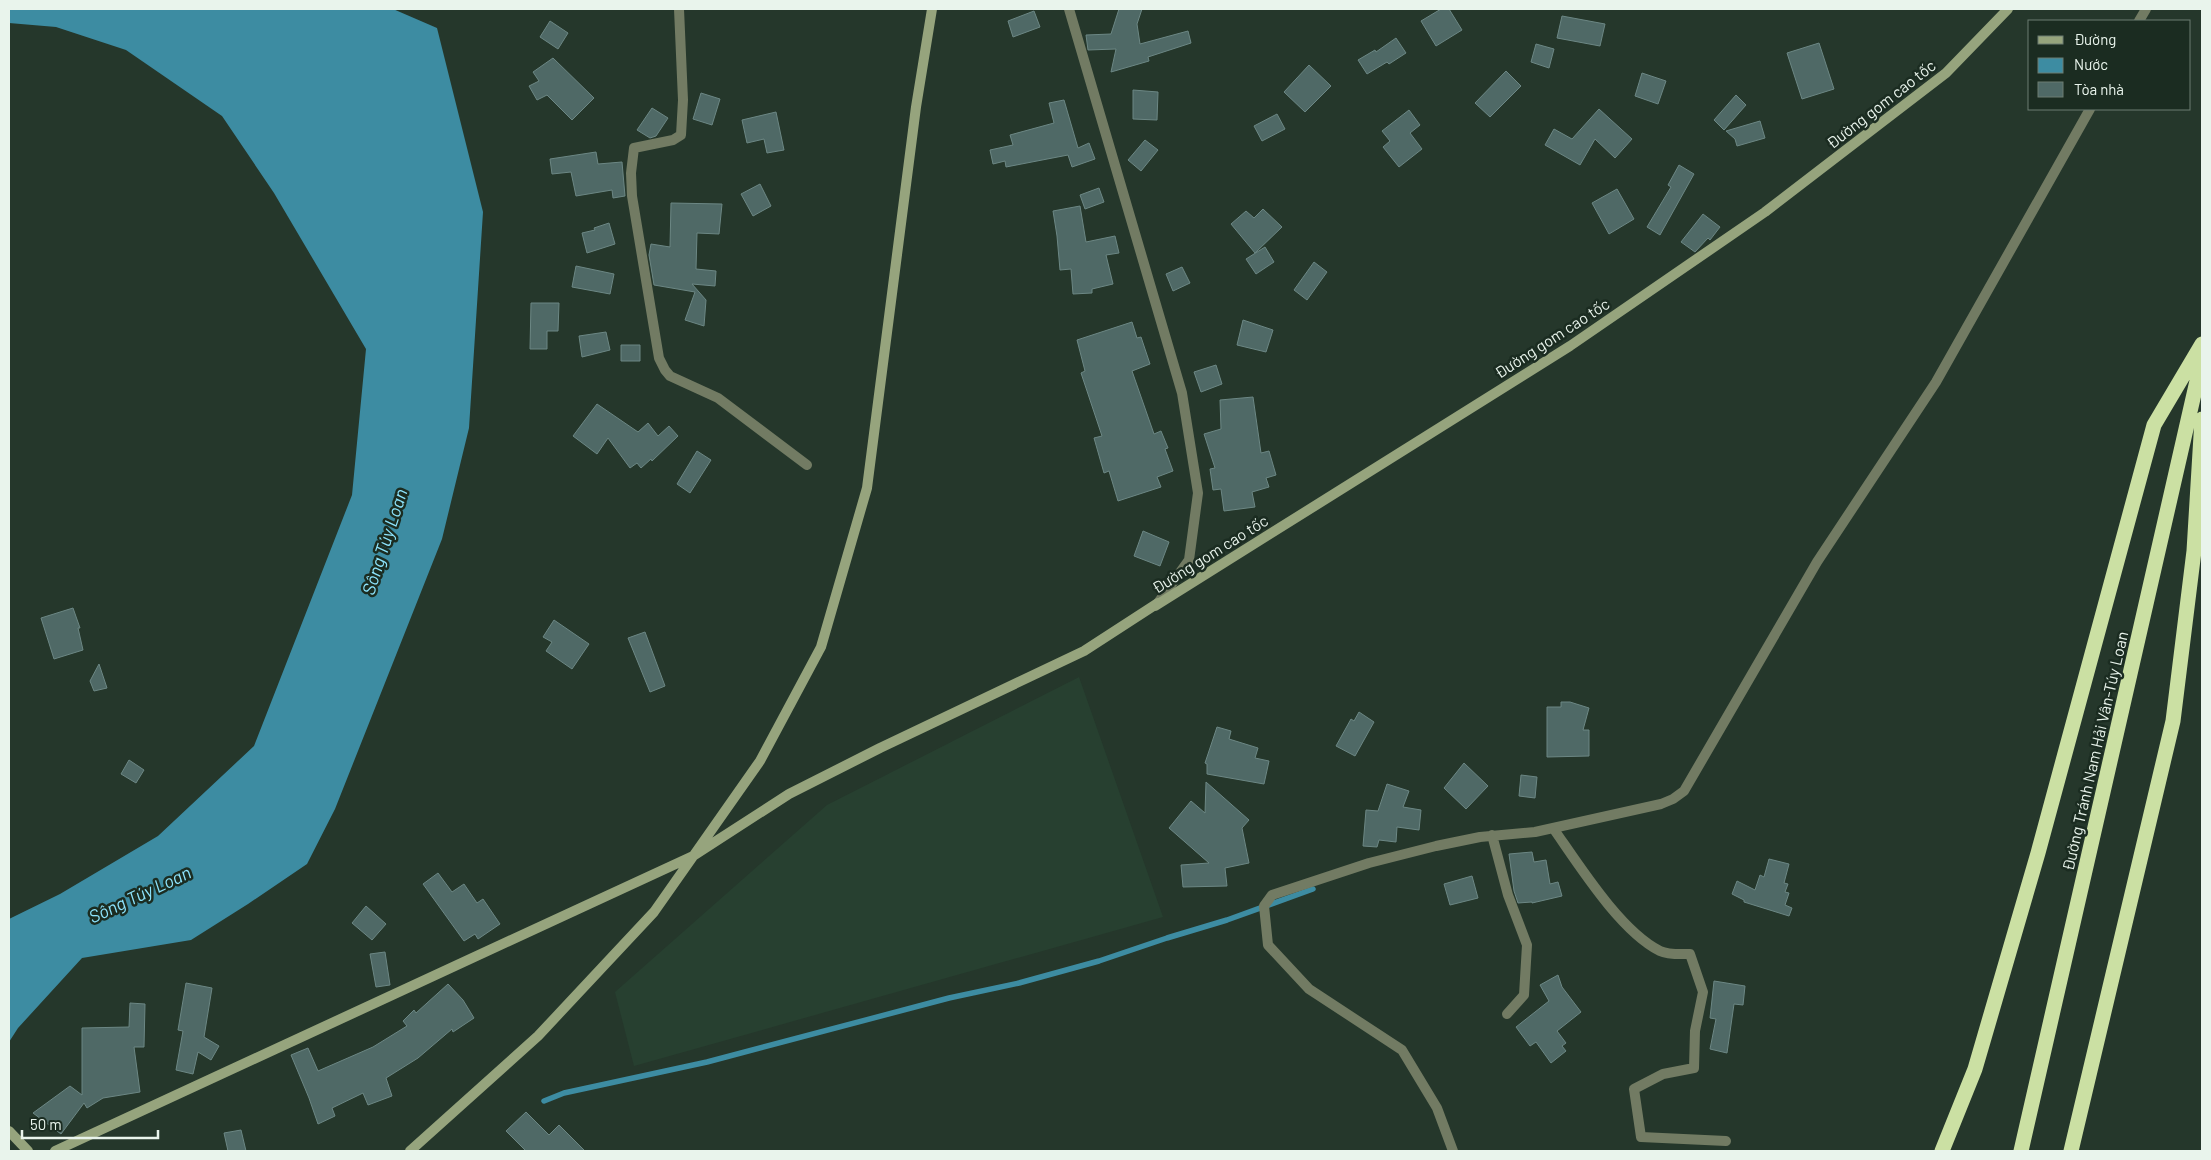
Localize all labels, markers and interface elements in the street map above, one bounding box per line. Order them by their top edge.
legend [2028,20,2191,110]
text: Đường [2074,30,2116,48]
street label: Đường gom cao tốc [1822,55,1939,152]
text: Nước [2074,55,2108,73]
text: Tòa nhà [2074,80,2124,98]
street label: Đường gom cao tốc [1491,293,1613,382]
water label: Sông Túy Loan [357,486,412,598]
street label: Đường gom cao tốc [1148,510,1271,597]
street label: Đường Tránh Nam Hải Vân-Túy Loan [2058,629,2131,873]
water label: Sông Túy Loan [85,861,194,927]
scale bar [22,1108,159,1140]
text: 50 m [30,1115,62,1133]

